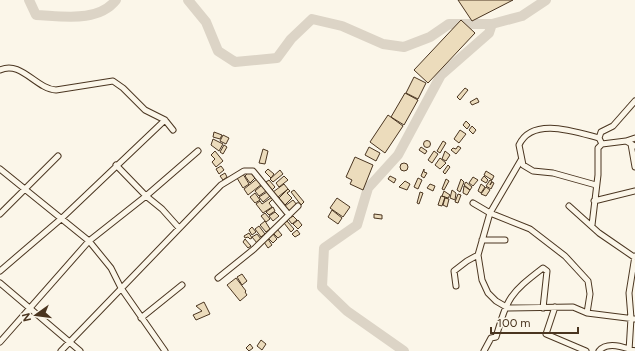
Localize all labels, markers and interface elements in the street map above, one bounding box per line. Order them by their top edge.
north arrow [16,295,56,335]
scale bar [491,309,578,335]
text: N [19,312,34,323]
text: 100 m [497,316,531,330]

